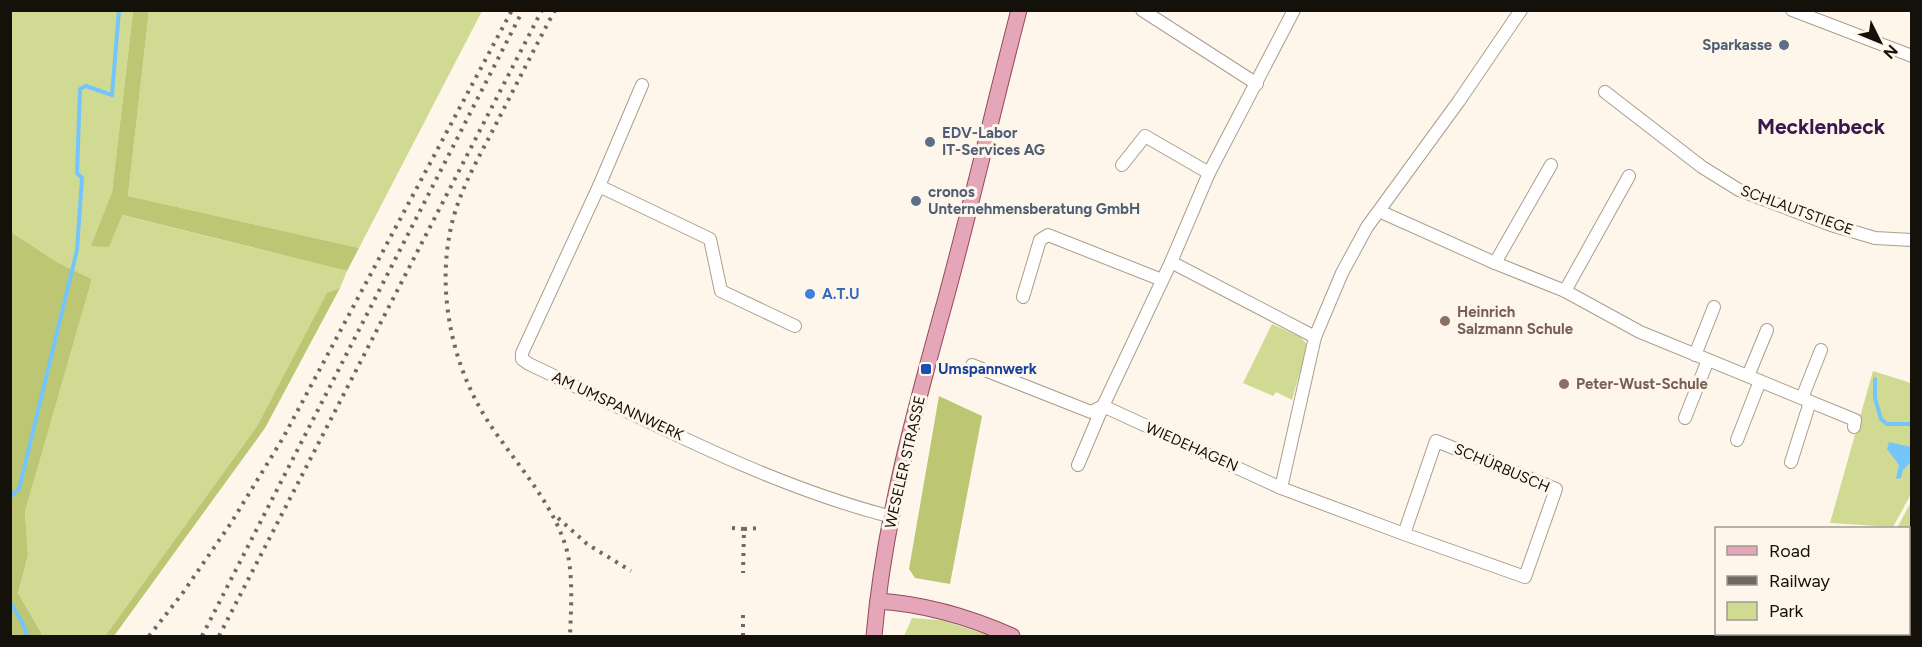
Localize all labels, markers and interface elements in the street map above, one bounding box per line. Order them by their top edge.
north arrow [1850,12,1910,72]
place label: Sparkasse [1702,36,1773,54]
marker: Sparkasse [1777,38,1791,52]
text: N [1879,41,1902,63]
district label: Mecklenbeck [1757,114,1886,139]
place label: EDV-Labor IT-Services AG [942,124,1045,159]
marker: EDV-Labor IT-Services AG [923,135,937,149]
street label: SCHLAUTSTIEGE [1738,181,1856,239]
place label: cronos Unternehmensberatung GmbH [928,183,1140,218]
marker: cronos Unternehmensberatung GmbH [909,194,923,208]
place label: A.T.U [822,285,859,303]
marker: A.T.U [803,287,817,301]
place label: Heinrich Salzmann Schule [1457,303,1574,338]
marker: Heinrich Salzmann Schule [1438,314,1452,328]
place label: Umspannwerk [938,360,1037,378]
marker: Umspannwerk [919,362,933,376]
street label: AM UMSPANNWERK [549,368,687,445]
place label: Peter-Wust-Schule [1576,375,1709,393]
marker: Peter-Wust-Schule [1557,377,1571,391]
street label: WESELER STRASSE [881,394,929,530]
street label: WIEDEHAGEN [1143,419,1241,475]
street label: SCHÜRBUSCH [1451,440,1553,496]
legend [1715,527,1910,635]
text: Road [1769,540,1810,562]
text: Railway [1769,570,1831,592]
text: Park [1769,600,1804,622]

